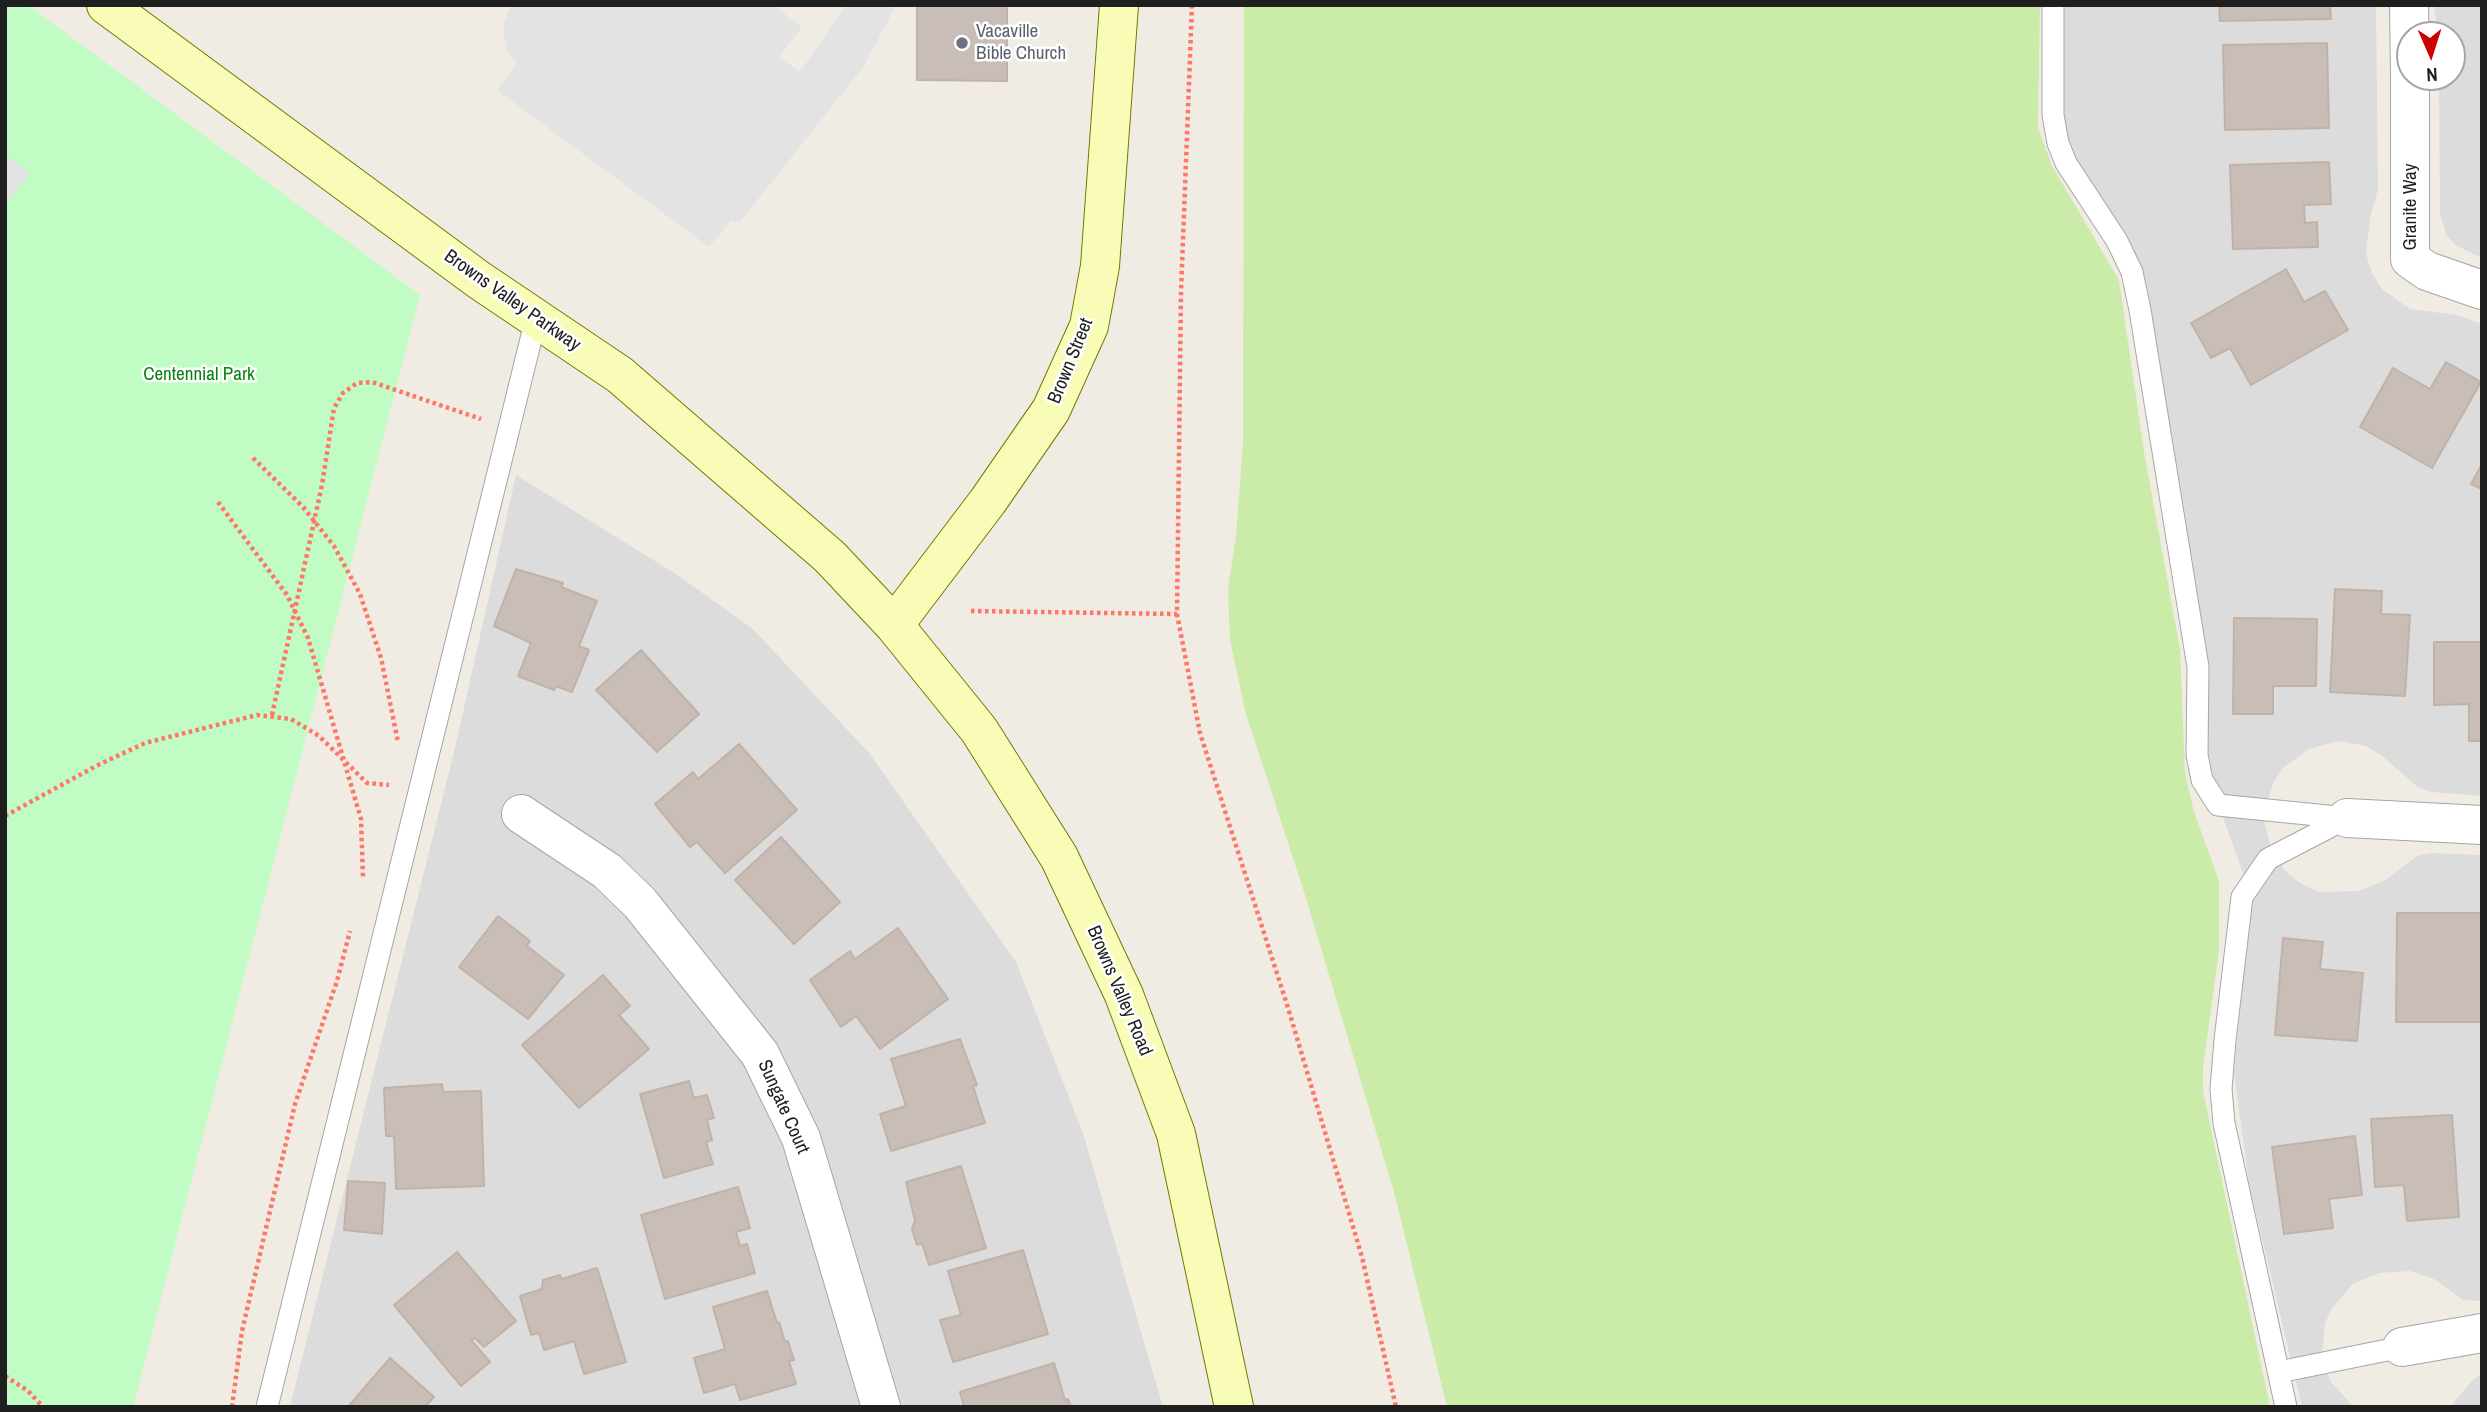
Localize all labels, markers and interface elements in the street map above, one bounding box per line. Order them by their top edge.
place label: Vacaville Bible Church [976,21,1066,65]
north arrow [2396,21,2466,91]
marker: Vacaville Bible Church [954,35,970,51]
text: N [2426,62,2438,88]
street label: Granite Way [2400,164,2422,250]
street label: Browns Valley Parkway [439,245,585,357]
street label: Brown Street [1044,315,1098,407]
park label: Centennial Park [143,364,255,386]
street label: Browns Valley Road [1081,923,1157,1059]
street label: Sungate Court [752,1056,814,1158]

